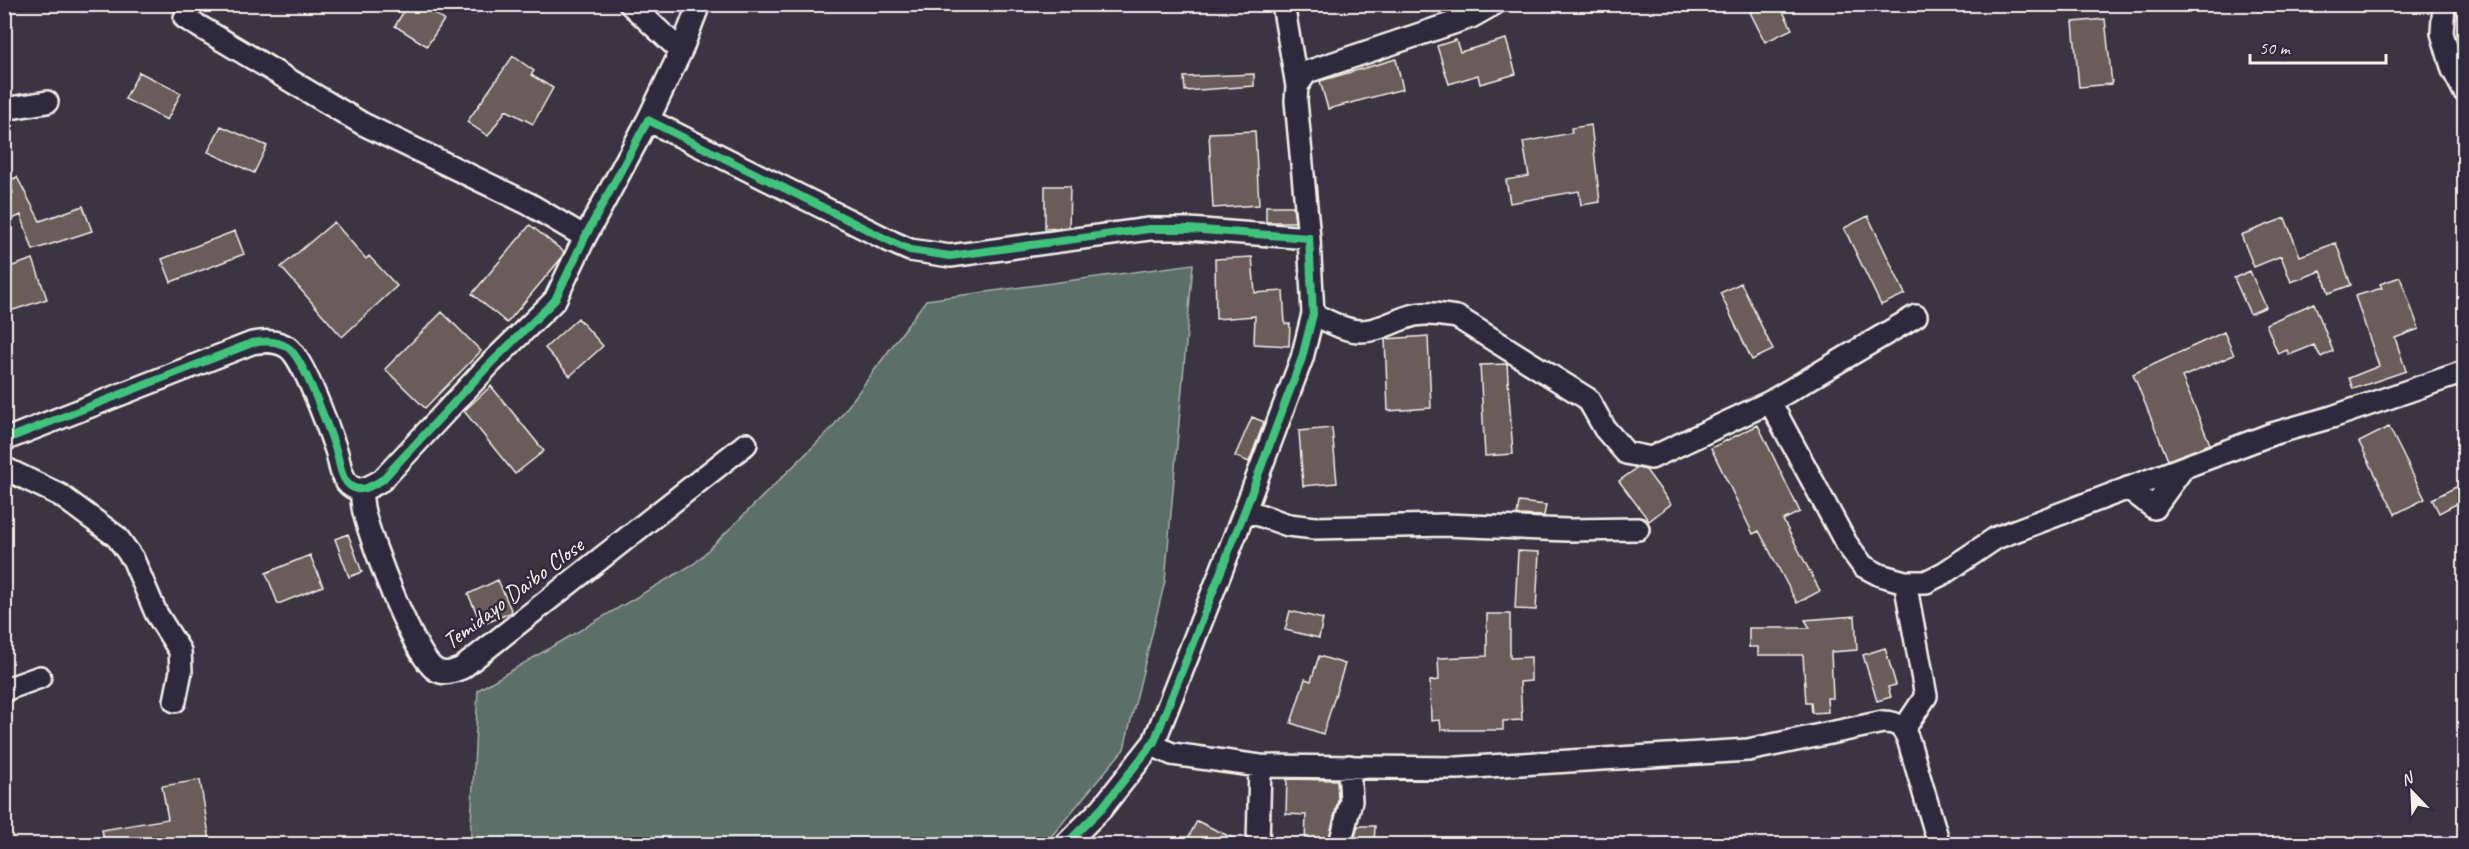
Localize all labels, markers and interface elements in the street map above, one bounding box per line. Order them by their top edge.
scale bar [2250,27,2386,65]
text: 50 m [2259,37,2292,59]
street label: Temidayo Daibo Close [436,529,591,656]
north arrow [2382,762,2442,822]
text: N [2398,767,2418,790]

